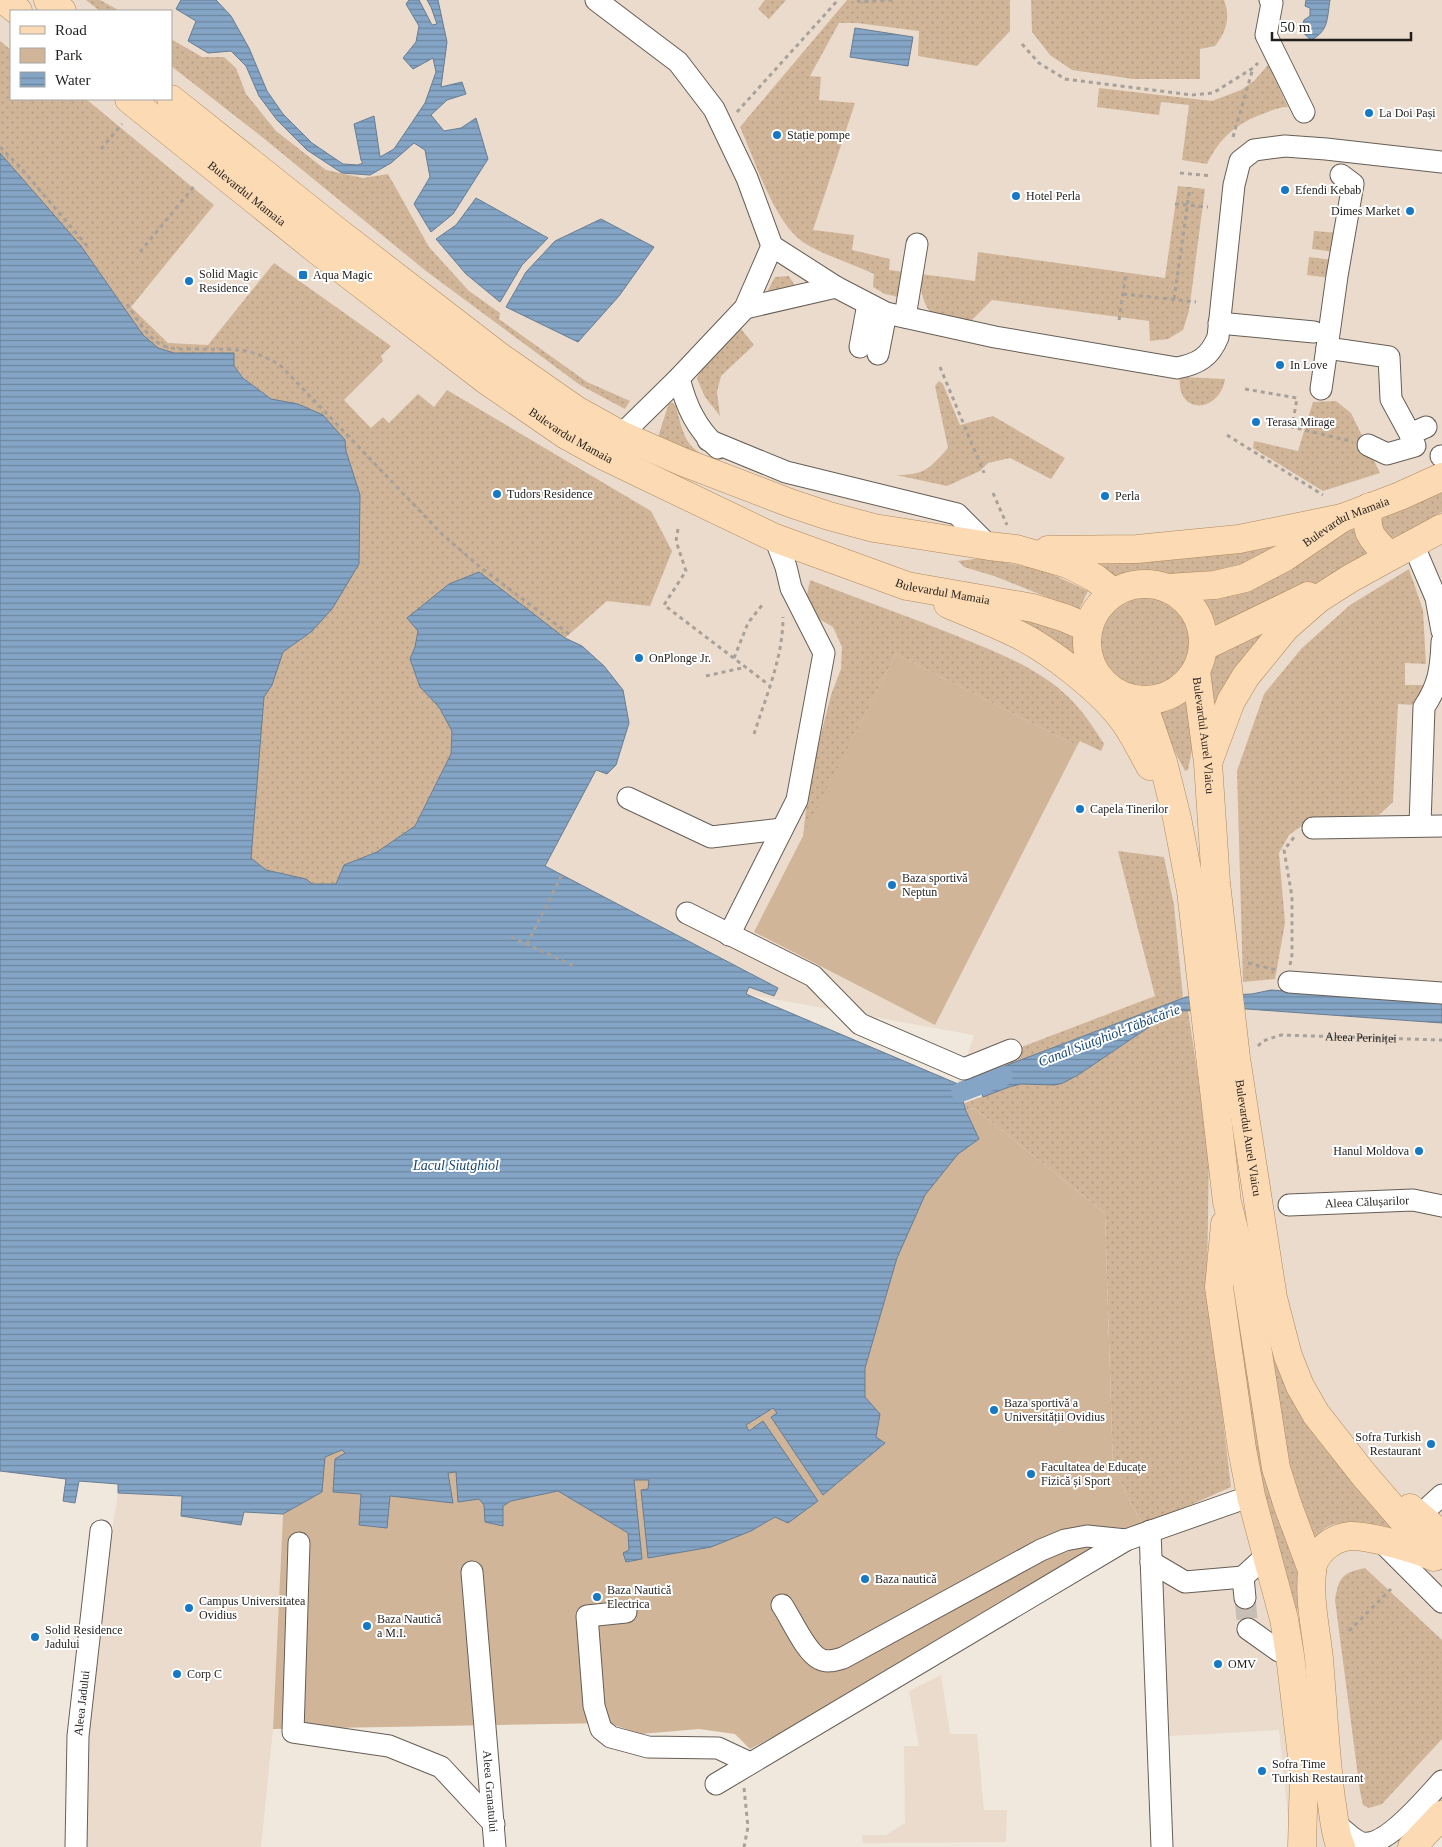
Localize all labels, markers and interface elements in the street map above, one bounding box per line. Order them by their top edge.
legend [10,10,172,100]
scale bar [1272,10,1411,42]
text: 50 m [1280,19,1311,35]
text: Road [55,22,87,38]
text: Park [55,47,83,63]
text: Water [55,72,90,88]
place label: La Doi Pași [1379,106,1436,120]
marker: La Doi Pași [1363,107,1375,119]
place label: Stație pompe [787,128,850,142]
marker: Stație pompe [771,129,783,141]
street label: Bulevardul Mamaia [205,158,289,229]
place label: Efendi Kebab [1295,183,1361,197]
marker: Efendi Kebab [1279,184,1291,196]
place label: Hotel Perla [1026,189,1081,203]
marker: Hotel Perla [1010,190,1022,202]
place label: Dimes Market [1331,204,1401,218]
marker: Dimes Market [1404,205,1416,217]
place label: Solid Magic Residence [199,267,258,295]
place label: Aqua Magic [313,268,373,282]
marker: Aqua Magic [297,269,309,281]
marker: Solid Magic Residence [183,275,195,287]
place label: In Love [1290,358,1328,372]
marker: In Love [1274,359,1286,371]
street label: Bulevardul Mamaia [526,405,616,467]
place label: Terasa Mirage [1266,415,1335,429]
marker: Terasa Mirage [1250,416,1262,428]
place label: Tudors Residence [507,487,593,501]
marker: Tudors Residence [491,488,503,500]
place label: Perla [1115,489,1140,503]
marker: Perla [1099,490,1111,502]
street label: Bulevardul Mamaia [1300,494,1392,550]
street label: Bulevardul Mamaia [894,575,992,607]
place label: OnPlonge Jr. [649,651,711,665]
marker: OnPlonge Jr. [633,652,645,664]
street label: Bulevardul Aurel Vlaicu [1190,676,1217,795]
place label: Capela Tinerilor [1090,802,1168,816]
marker: Capela Tinerilor [1074,803,1086,815]
place label: Baza sportivă Neptun [902,871,968,899]
marker: Baza sportivă Neptun [886,879,898,891]
water label: Canal Siutghiol-Tăbăcărie [1036,1001,1182,1069]
street label: Aleea Periniței [1325,1029,1398,1046]
street label: Bulevardul Aurel Vlaicu [1232,1079,1264,1197]
place label: Hanul Moldova [1333,1144,1410,1158]
marker: Hanul Moldova [1413,1145,1425,1157]
water label: Lacul Siutghiol [412,1158,499,1173]
street label: Aleea Călușarilor [1325,1193,1409,1211]
place label: Baza sportivă a Universității Ovidius [1004,1396,1105,1424]
marker: Baza sportivă a Universității Ovidius [988,1404,1000,1416]
place label: Sofra Turkish Restaurant [1355,1430,1422,1458]
marker: Sofra Turkish Restaurant [1425,1438,1437,1450]
place label: Facultatea de Educațe Fizică și Sport [1041,1460,1146,1488]
marker: Facultatea de Educațe Fizică și Sport [1025,1468,1037,1480]
place label: Baza nautică [875,1572,937,1586]
marker: Baza nautică [859,1573,871,1585]
place label: Baza Nautică Electrica [607,1583,672,1611]
marker: Baza Nautică Electrica [591,1591,603,1603]
place label: Campus Universitatea Ovidius [199,1594,306,1622]
marker: Campus Universitatea Ovidius [183,1602,195,1614]
place label: Baza Nautică a M.I. [377,1612,442,1640]
marker: Baza Nautică a M.I. [361,1620,373,1632]
place label: Solid Residence Jadului [45,1623,123,1651]
marker: Solid Residence Jadului [29,1631,41,1643]
place label: OMV [1228,1657,1256,1671]
marker: OMV [1212,1658,1224,1670]
place label: Corp C [187,1667,222,1681]
marker: Corp C [171,1668,183,1680]
street label: Aleea Jadului [71,1669,92,1737]
street label: Aleea Granatului [480,1750,501,1834]
place label: Sofra Time Turkish Restaurant [1272,1757,1364,1785]
marker: Sofra Time Turkish Restaurant [1256,1765,1268,1777]

